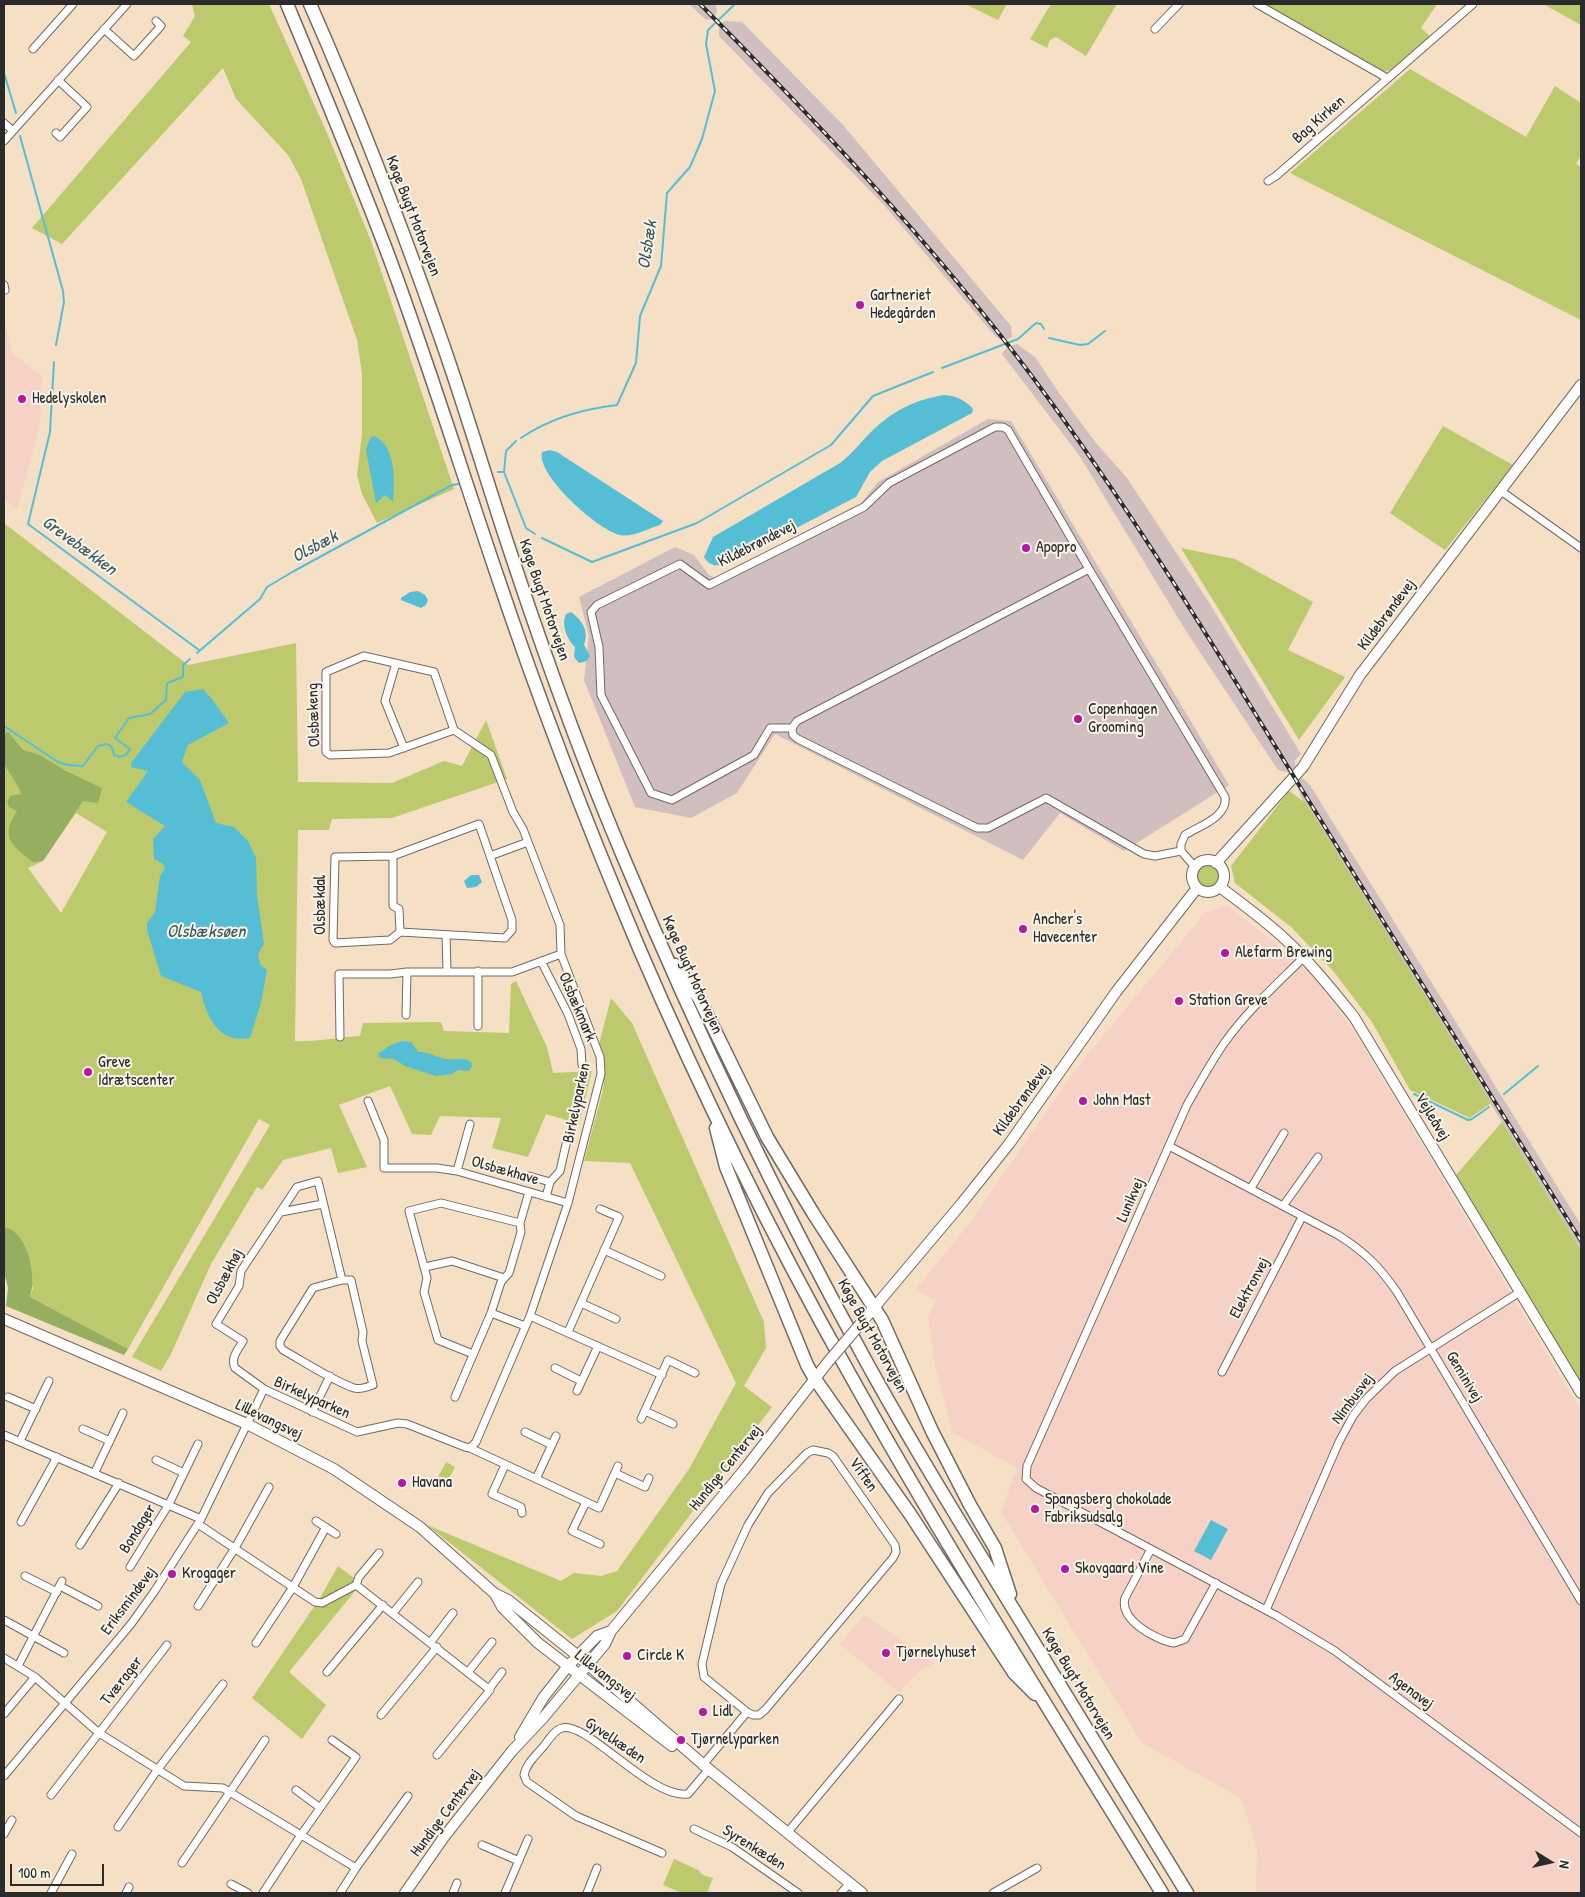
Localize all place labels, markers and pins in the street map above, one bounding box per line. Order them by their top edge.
place label: Gartneriet Hedegården [870,286,936,324]
marker: Gartneriet Hedegården [854,299,866,311]
place label: Hedelyskolen [32,389,107,409]
marker: Hedelyskolen [16,393,28,405]
place label: Apopro [1036,538,1077,558]
marker: Apopro [1020,542,1032,554]
place label: Copenhagen Grooming [1088,700,1157,738]
marker: Copenhagen Grooming [1072,713,1084,725]
place label: Ancher's Havecenter [1033,910,1097,948]
marker: Ancher's Havecenter [1017,923,1029,935]
place label: Alefarm Brewing [1235,943,1332,963]
marker: Alefarm Brewing [1219,947,1231,959]
place label: Station Greve [1189,991,1268,1011]
marker: Station Greve [1173,995,1185,1007]
place label: Greve Idrætscenter [98,1053,175,1091]
marker: Greve Idrætscenter [82,1066,94,1078]
place label: John Mast [1093,1091,1150,1111]
marker: John Mast [1077,1095,1089,1107]
place label: Havana [412,1473,452,1493]
marker: Havana [396,1477,408,1489]
place label: Spangsberg chokolade Fabriksudsalg [1045,1490,1171,1528]
marker: Spangsberg chokolade Fabriksudsalg [1029,1503,1041,1515]
place label: Skovgaard Vine [1075,1559,1164,1579]
marker: Skovgaard Vine [1059,1563,1071,1575]
place label: Krogager [182,1564,236,1584]
marker: Krogager [166,1568,178,1580]
place label: Tjørnelyhuset [896,1643,976,1663]
place label: Circle K [637,1646,684,1666]
marker: Tjørnelyhuset [880,1647,892,1659]
marker: Circle K [621,1650,633,1662]
place label: Lidl [713,1702,733,1722]
marker: Lidl [697,1706,709,1718]
place label: Tjørnelyparken [691,1730,779,1750]
marker: Tjørnelyparken [675,1734,687,1746]

